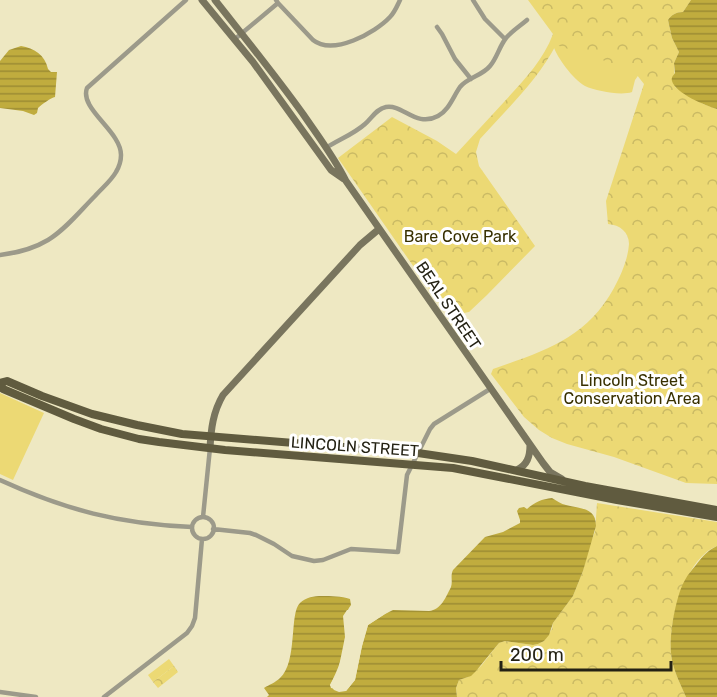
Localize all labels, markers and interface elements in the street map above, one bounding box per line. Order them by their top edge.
park label: Bare Cove Park [404,227,517,246]
street label: BEAL STREET [412,258,485,353]
park label: Lincoln Street Conservation Area [564,371,700,408]
street label: LINCOLN STREET [290,433,420,460]
scale bar [501,634,670,672]
text: 200 m [510,644,564,666]

